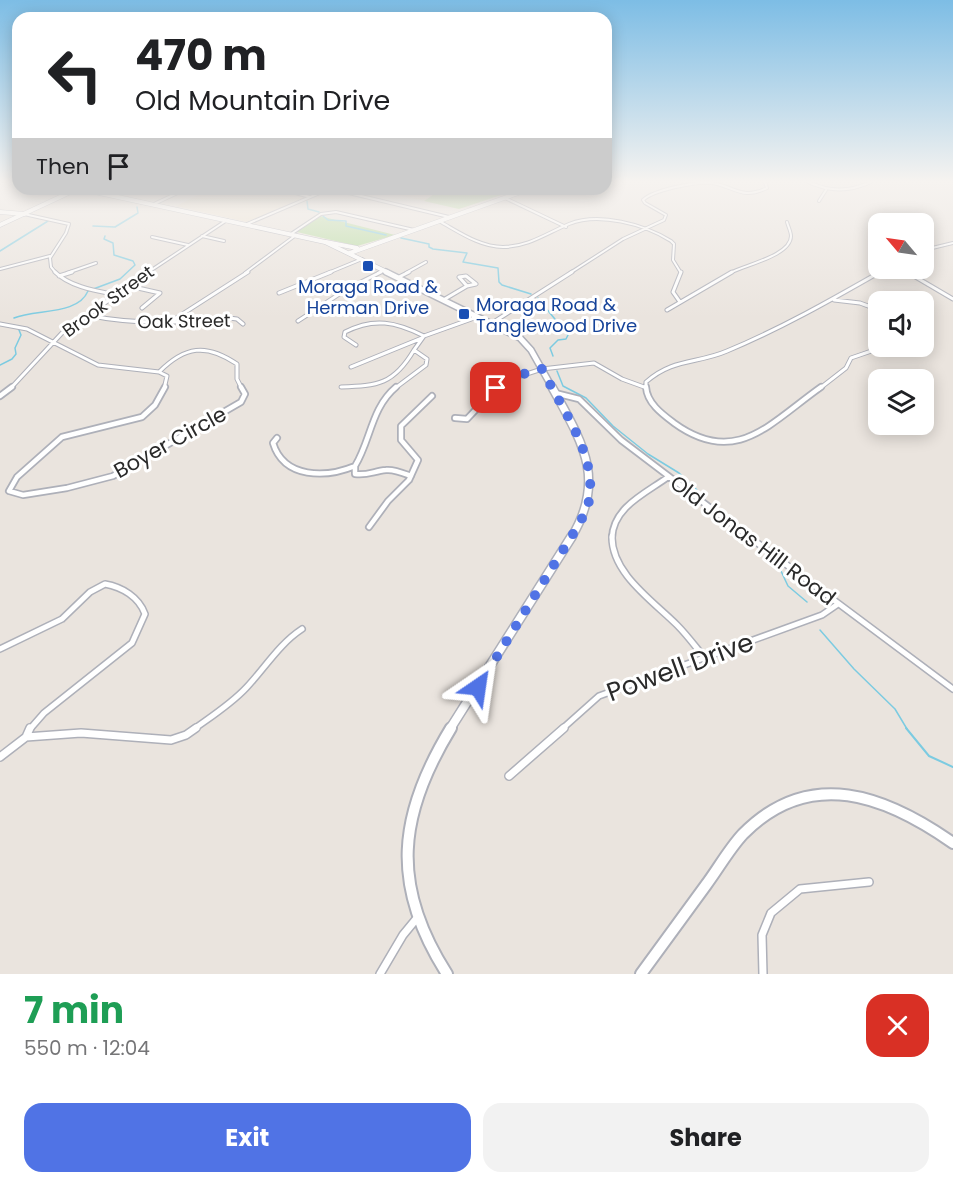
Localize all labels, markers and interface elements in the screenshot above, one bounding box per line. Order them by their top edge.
text: 470 m [135,26,267,85]
icon: left [36,36,114,114]
text: Old Mountain Drive [135,82,390,119]
icon: arrive [102,150,135,183]
text: Then [36,151,90,182]
north arrow [868,213,934,279]
map controls [868,213,934,435]
street label: Brook Street [57,259,159,343]
marker: Moraga Road & Herman Drive [361,259,375,273]
place label: Moraga Road & Herman Drive [298,274,439,320]
button: sound [868,291,934,357]
place label: Moraga Road & Tanglewood Drive [476,292,637,338]
marker: Moraga Road & Tanglewood Drive [457,307,471,321]
street label: Oak Street [137,308,231,334]
pin [470,362,521,413]
button: layers [868,369,934,435]
icon: arrive [479,371,512,404]
street label: Boyer Circle [108,399,232,485]
street label: Old Jonas Hill Road [664,468,842,612]
street label: Powell Drive [601,624,759,710]
position arrow [446,655,510,719]
text: 7 min [24,985,124,1036]
button: close [866,994,929,1057]
text: 550 m · 12:04 [24,1034,150,1062]
button: Exit [24,1103,471,1172]
button: Share [483,1103,929,1172]

